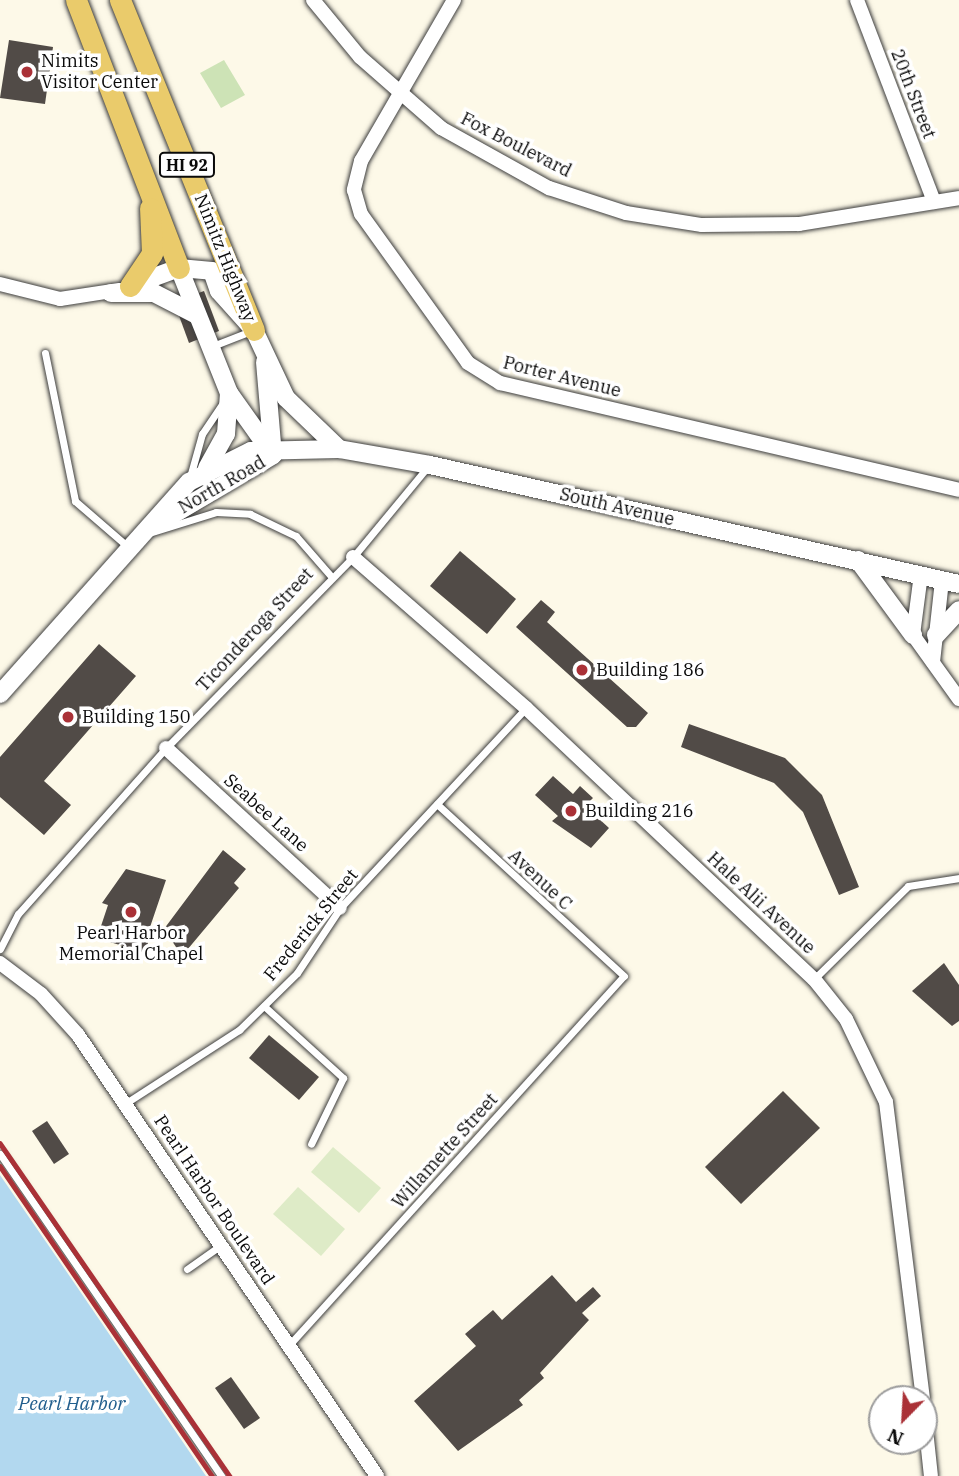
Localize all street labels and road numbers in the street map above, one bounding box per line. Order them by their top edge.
street label: 20th Street [886,46,940,142]
street label: Fox Boulevard [457,108,575,182]
road number: HI 92 [157,153,217,178]
street label: Nimitz Highway [190,191,260,325]
street label: Porter Avenue [501,352,623,402]
street label: North Road [175,451,269,519]
street label: South Avenue [558,483,676,531]
street label: Ticonderoga Street [192,564,318,696]
street label: Seabee Lane [219,769,313,857]
street label: Avenue C [504,845,576,915]
street label: Hale Alii Avenue [703,848,819,958]
street label: Frederick Street [259,865,363,985]
street label: Willamette Street [388,1089,502,1213]
street label: Pearl Harbor Boulevard [149,1111,279,1289]

